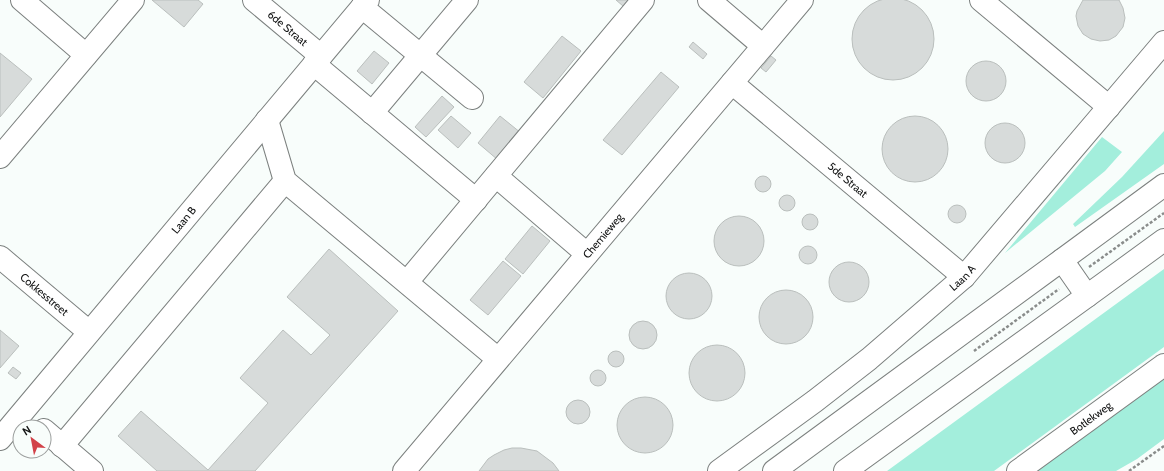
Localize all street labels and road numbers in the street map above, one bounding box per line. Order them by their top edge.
street label: 6de Straat [265,7,311,49]
street label: 5de Straat [825,159,871,201]
street label: Laan B [168,203,199,236]
street label: Chemieweg [580,210,626,261]
street label: Laan A [946,262,979,294]
street label: Cokkesstreet [17,270,72,319]
street label: Botlekweg [1067,398,1115,438]

